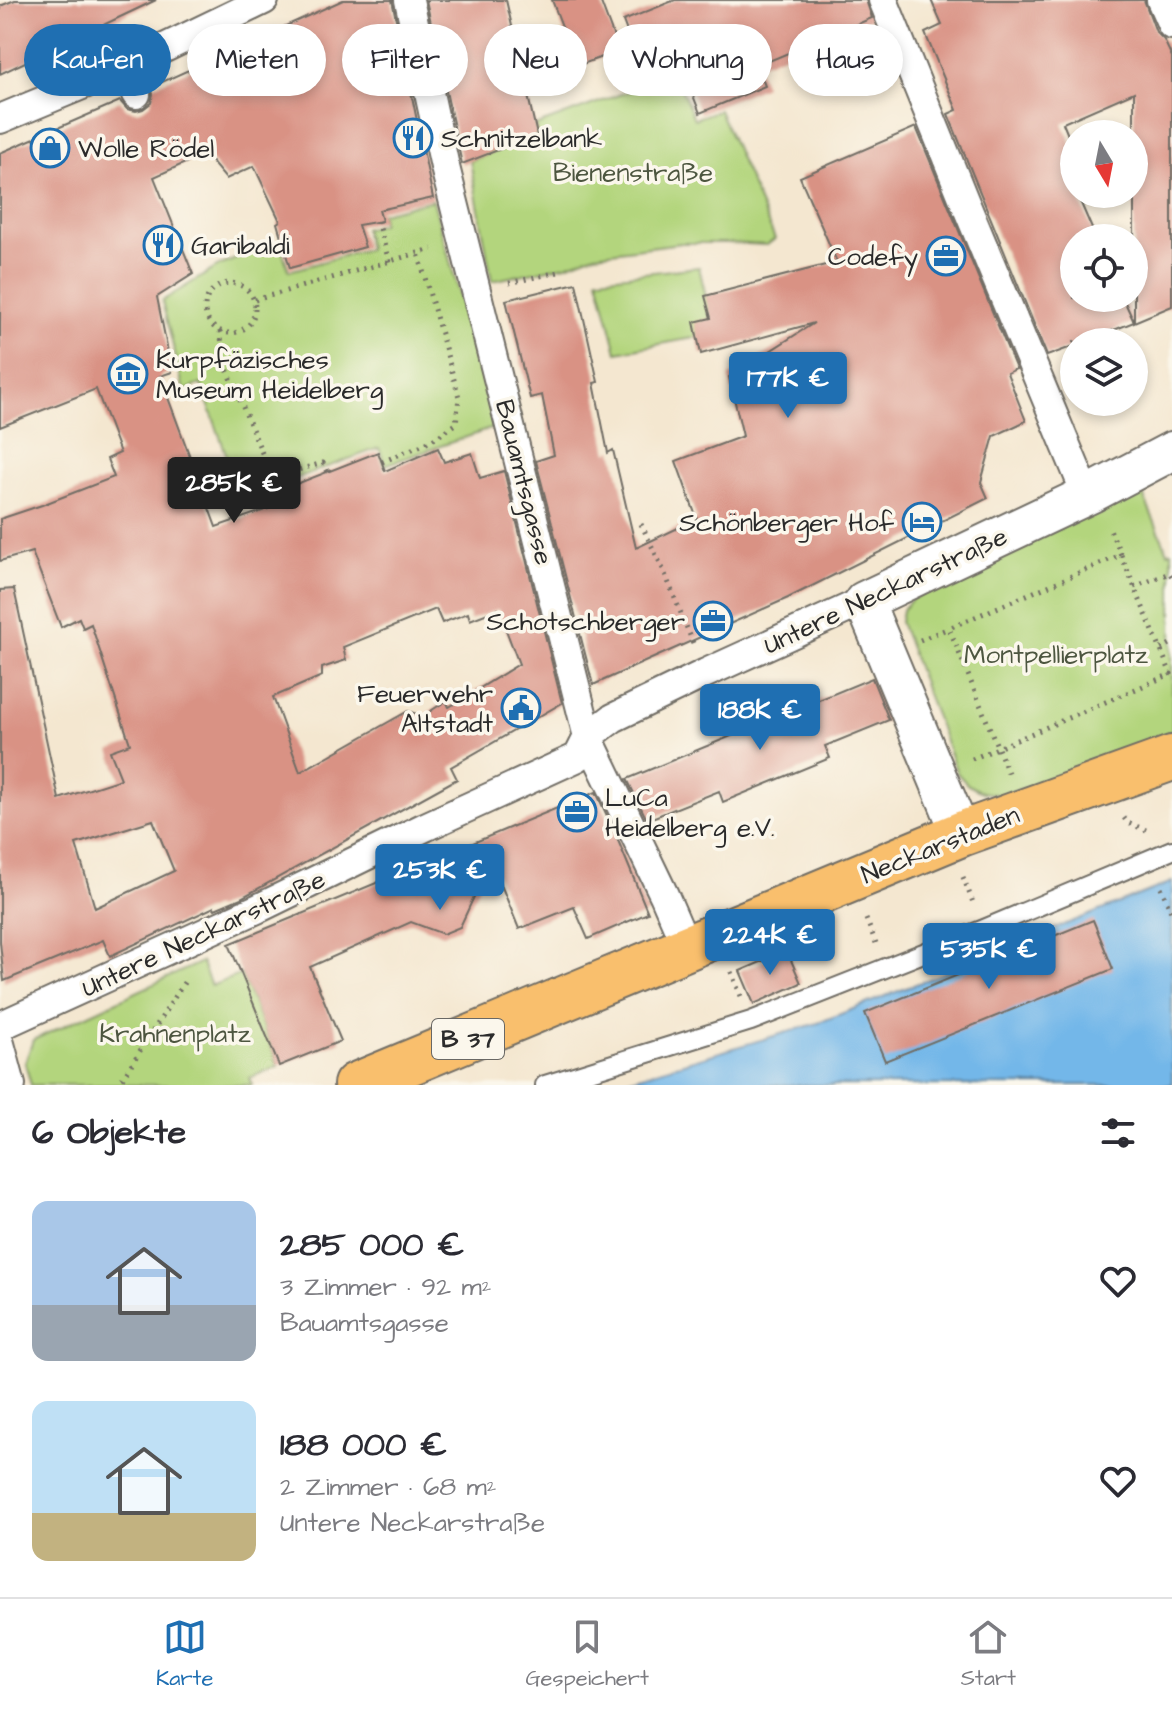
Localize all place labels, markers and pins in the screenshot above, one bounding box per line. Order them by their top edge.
restaurant icon: Schnitzelbank [392,117,434,159]
place label: Schnitzelbank [441,121,602,157]
shop icon: Wolle Rödel [29,127,71,169]
place label: Wolle Rödel [78,131,214,167]
restaurant icon: Garibaldi [142,224,184,266]
place label: Garibaldi [191,228,290,264]
office icon: Codefy [925,235,967,277]
place label: Codefy [828,239,918,277]
place label: Kurpfäzisches Museum Heidelberg [156,342,383,410]
pin: 177K € [723,352,853,420]
museum icon: Kurpfäzisches Museum Heidelberg [107,353,149,395]
pin: 285K € [169,457,299,525]
hotel icon: Schönberger Hof [901,501,943,543]
place label: Schönberger Hof [679,505,895,543]
office icon: Schotschberger [692,600,734,642]
place label: Schotschberger [487,604,685,642]
place label: Feuerwehr Altstadt [357,676,493,742]
pin: 188K € [695,684,825,752]
public building icon: Feuerwehr Altstadt [500,687,542,729]
place label: LuCa Heidelberg e.V. [605,780,775,848]
office icon: LuCa Heidelberg e.V. [556,791,598,833]
pin: 253K € [375,844,505,912]
pin: 224K € [705,909,835,977]
pin: 535K € [924,923,1054,991]

